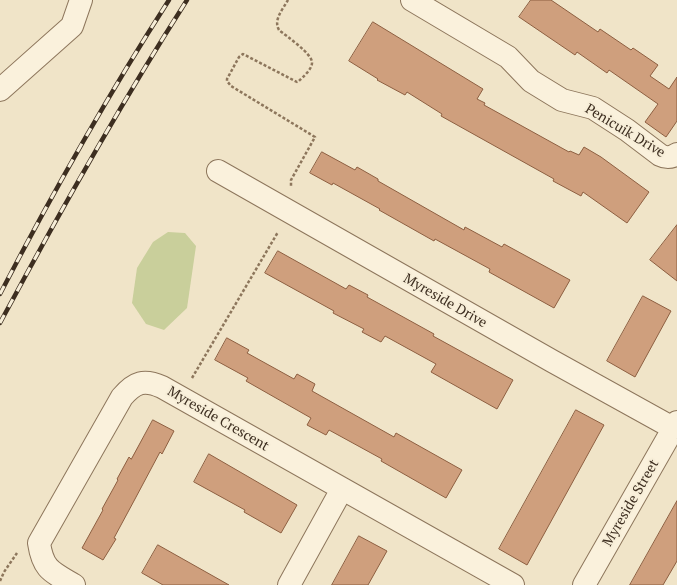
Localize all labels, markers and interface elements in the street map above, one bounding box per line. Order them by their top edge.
street label: Penicuik Drive [582,101,668,161]
street label: Myreside Drive [400,270,490,332]
street label: Myreside Crescent [164,383,272,455]
street label: Myreside Street [599,457,663,549]

